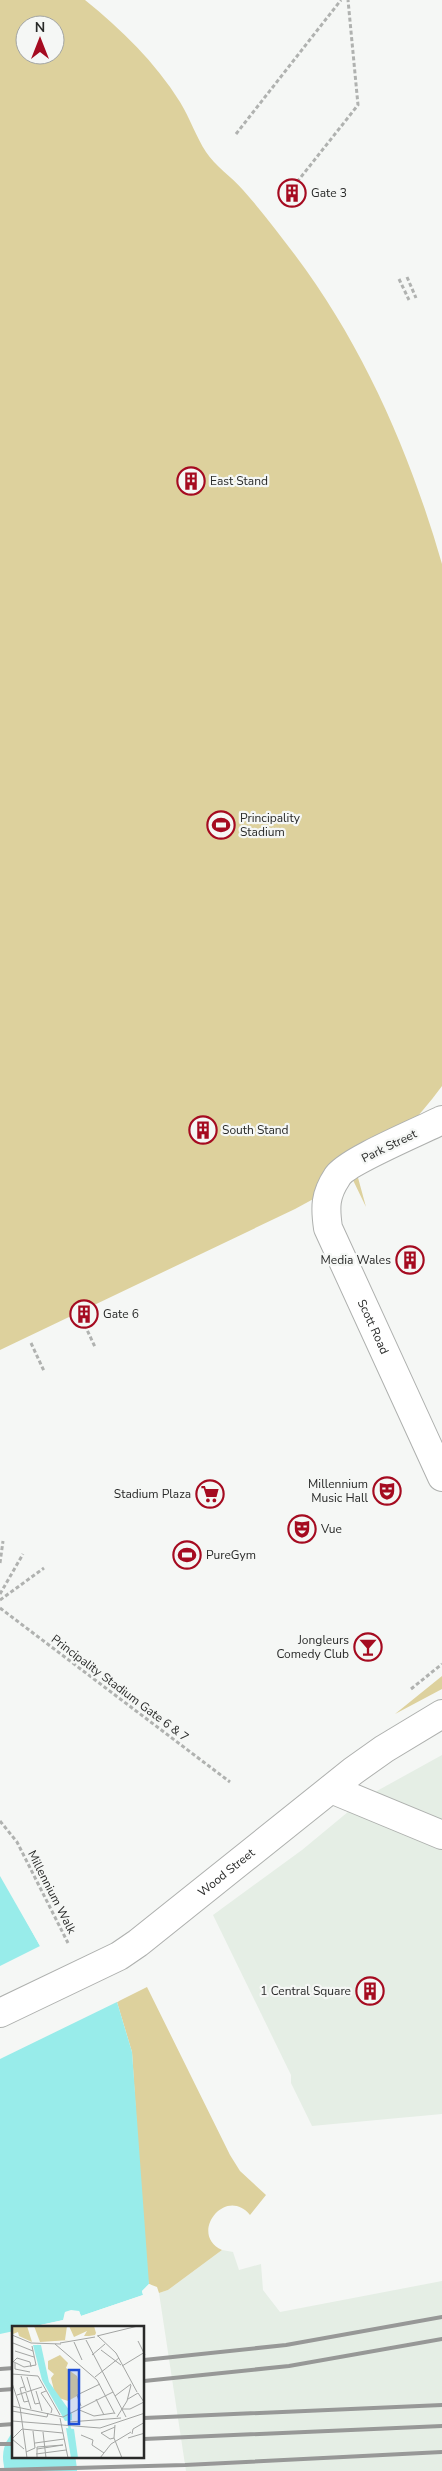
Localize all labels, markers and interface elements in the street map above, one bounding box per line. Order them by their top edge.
north arrow [15,15,65,65]
text: N [35,18,45,37]
building icon: Gate 3 [277,178,307,208]
place label: Gate 3 [311,185,347,201]
building icon: East Stand [176,466,206,496]
place label: East Stand [210,473,268,489]
sports icon: Principality Stadium [206,810,236,840]
place label: Principality Stadium [240,810,301,840]
building icon: South Stand [188,1115,218,1145]
place label: South Stand [222,1122,289,1138]
street label: Park Street [359,1125,420,1166]
building icon: Media Wales [395,1245,425,1275]
place label: Media Wales [321,1252,391,1268]
street label: Scott Road [354,1297,393,1357]
building icon: Gate 6 [69,1299,99,1329]
place label: Gate 6 [103,1306,139,1322]
place label: Millennium Music Hall [308,1476,368,1506]
theatre icon: Millennium Music Hall [372,1476,402,1506]
supermarket icon: Stadium Plaza [195,1479,225,1509]
place label: Stadium Plaza [114,1486,191,1502]
theatre icon: Vue [287,1514,317,1544]
place label: Vue [320,1521,342,1537]
sports icon: PureGym [172,1540,202,1570]
place label: PureGym [206,1547,256,1563]
street label: Principality Stadium Gate 6 & 7 [48,1631,192,1745]
place label: Jongleurs Comedy Club [276,1632,349,1662]
bar icon: Jongleurs Comedy Club [353,1632,383,1662]
street label: Wood Street [194,1844,259,1900]
street label: Millennium Walk [24,1848,80,1937]
building icon: 1 Central Square [355,1976,385,2006]
place label: 1 Central Square [260,1983,351,1999]
inset map [12,2326,145,2458]

